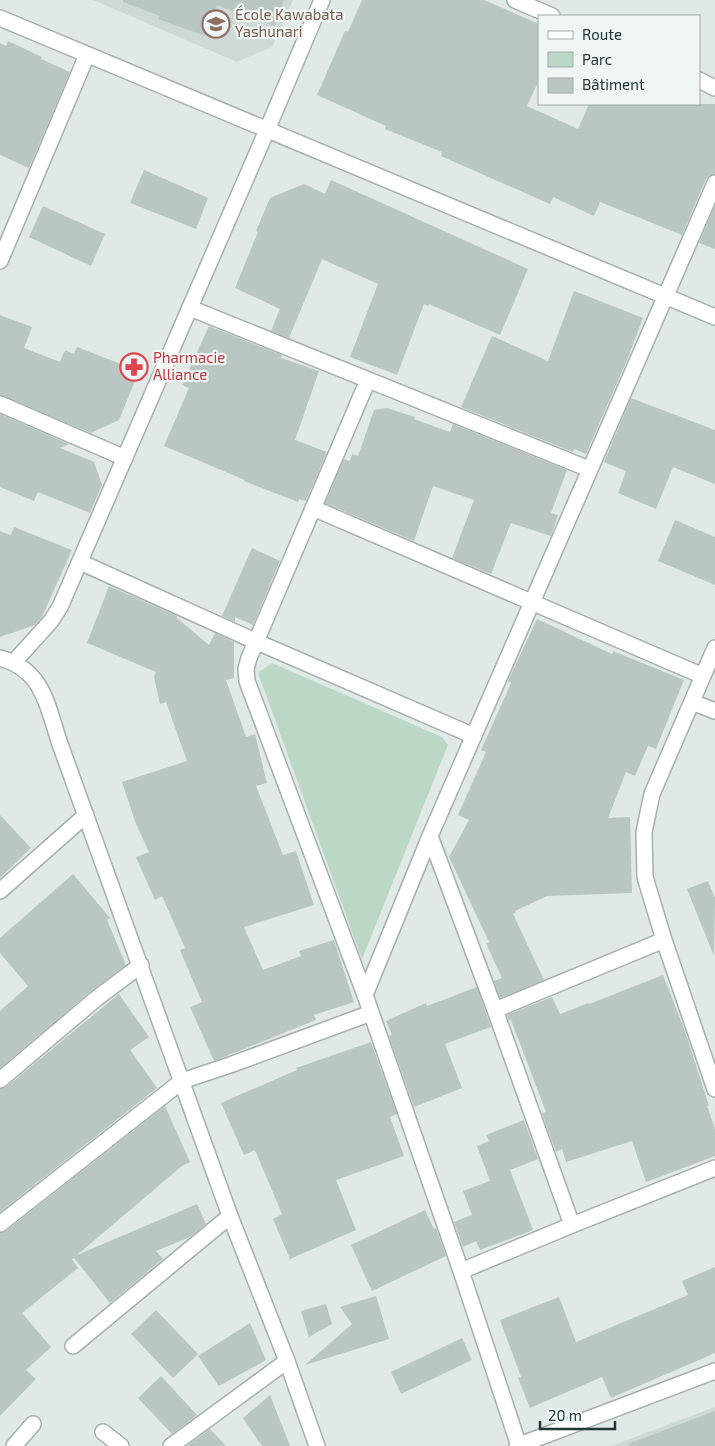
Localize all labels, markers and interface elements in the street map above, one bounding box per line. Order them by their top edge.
place label: École Kawabata Yashunari [235,5,343,40]
school or university icon: École Kawabata Yashunari [201,9,231,39]
legend [538,15,700,105]
text: Route [582,25,622,43]
text: Parc [582,50,612,68]
text: Bâtiment [582,75,645,93]
place label: Pharmacie Alliance [153,348,225,383]
pharmacy icon: Pharmacie Alliance [119,352,149,382]
scale bar [540,1398,615,1430]
text: 20 m [548,1406,582,1424]

